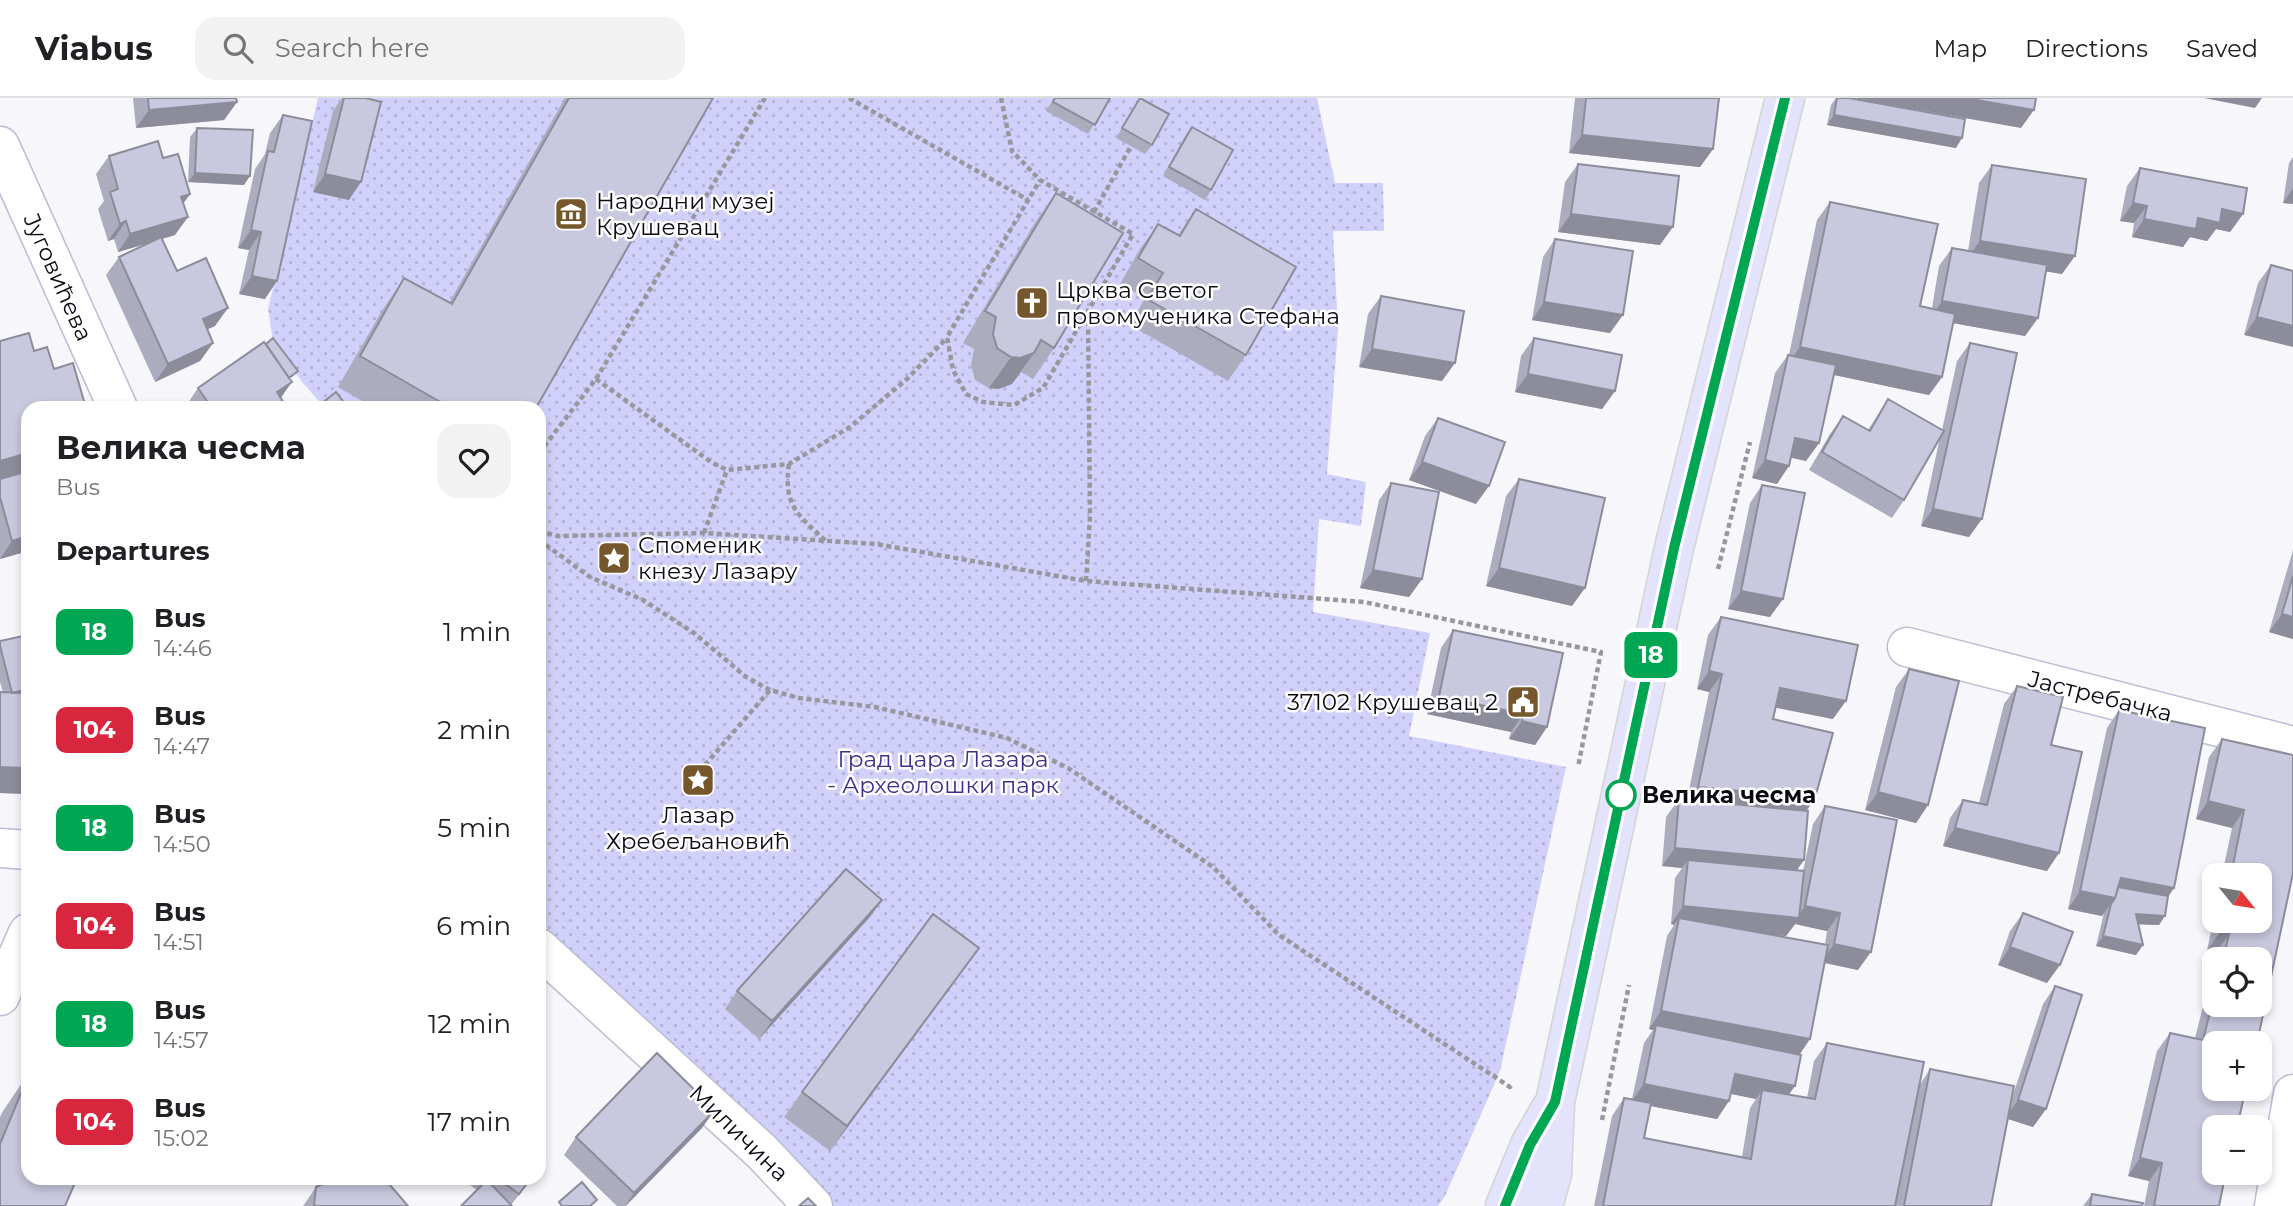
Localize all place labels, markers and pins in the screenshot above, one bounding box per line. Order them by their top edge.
place label: Народни музеј Крушевац [596,187,775,241]
museum icon: Народни музеј Крушевац [552,195,590,233]
place label: Црква Светог првомученика Стефана [1056,276,1340,330]
church icon: Црква Светог првомученика Стефана [1013,284,1051,322]
place label: Споменик кнезу Лазару [638,531,798,585]
place icon: Споменик кнезу Лазару [595,539,633,577]
public building icon: 37102 Крушевац 2 [1504,683,1542,721]
place label: 37102 Крушевац 2 [1287,688,1498,716]
place icon: Лазар Хребељановић [679,761,717,799]
marker: Велика чесма [1606,780,1636,810]
place label: Велика чесма [1642,781,1816,809]
place label: Лазар Хребељановић [606,801,790,855]

